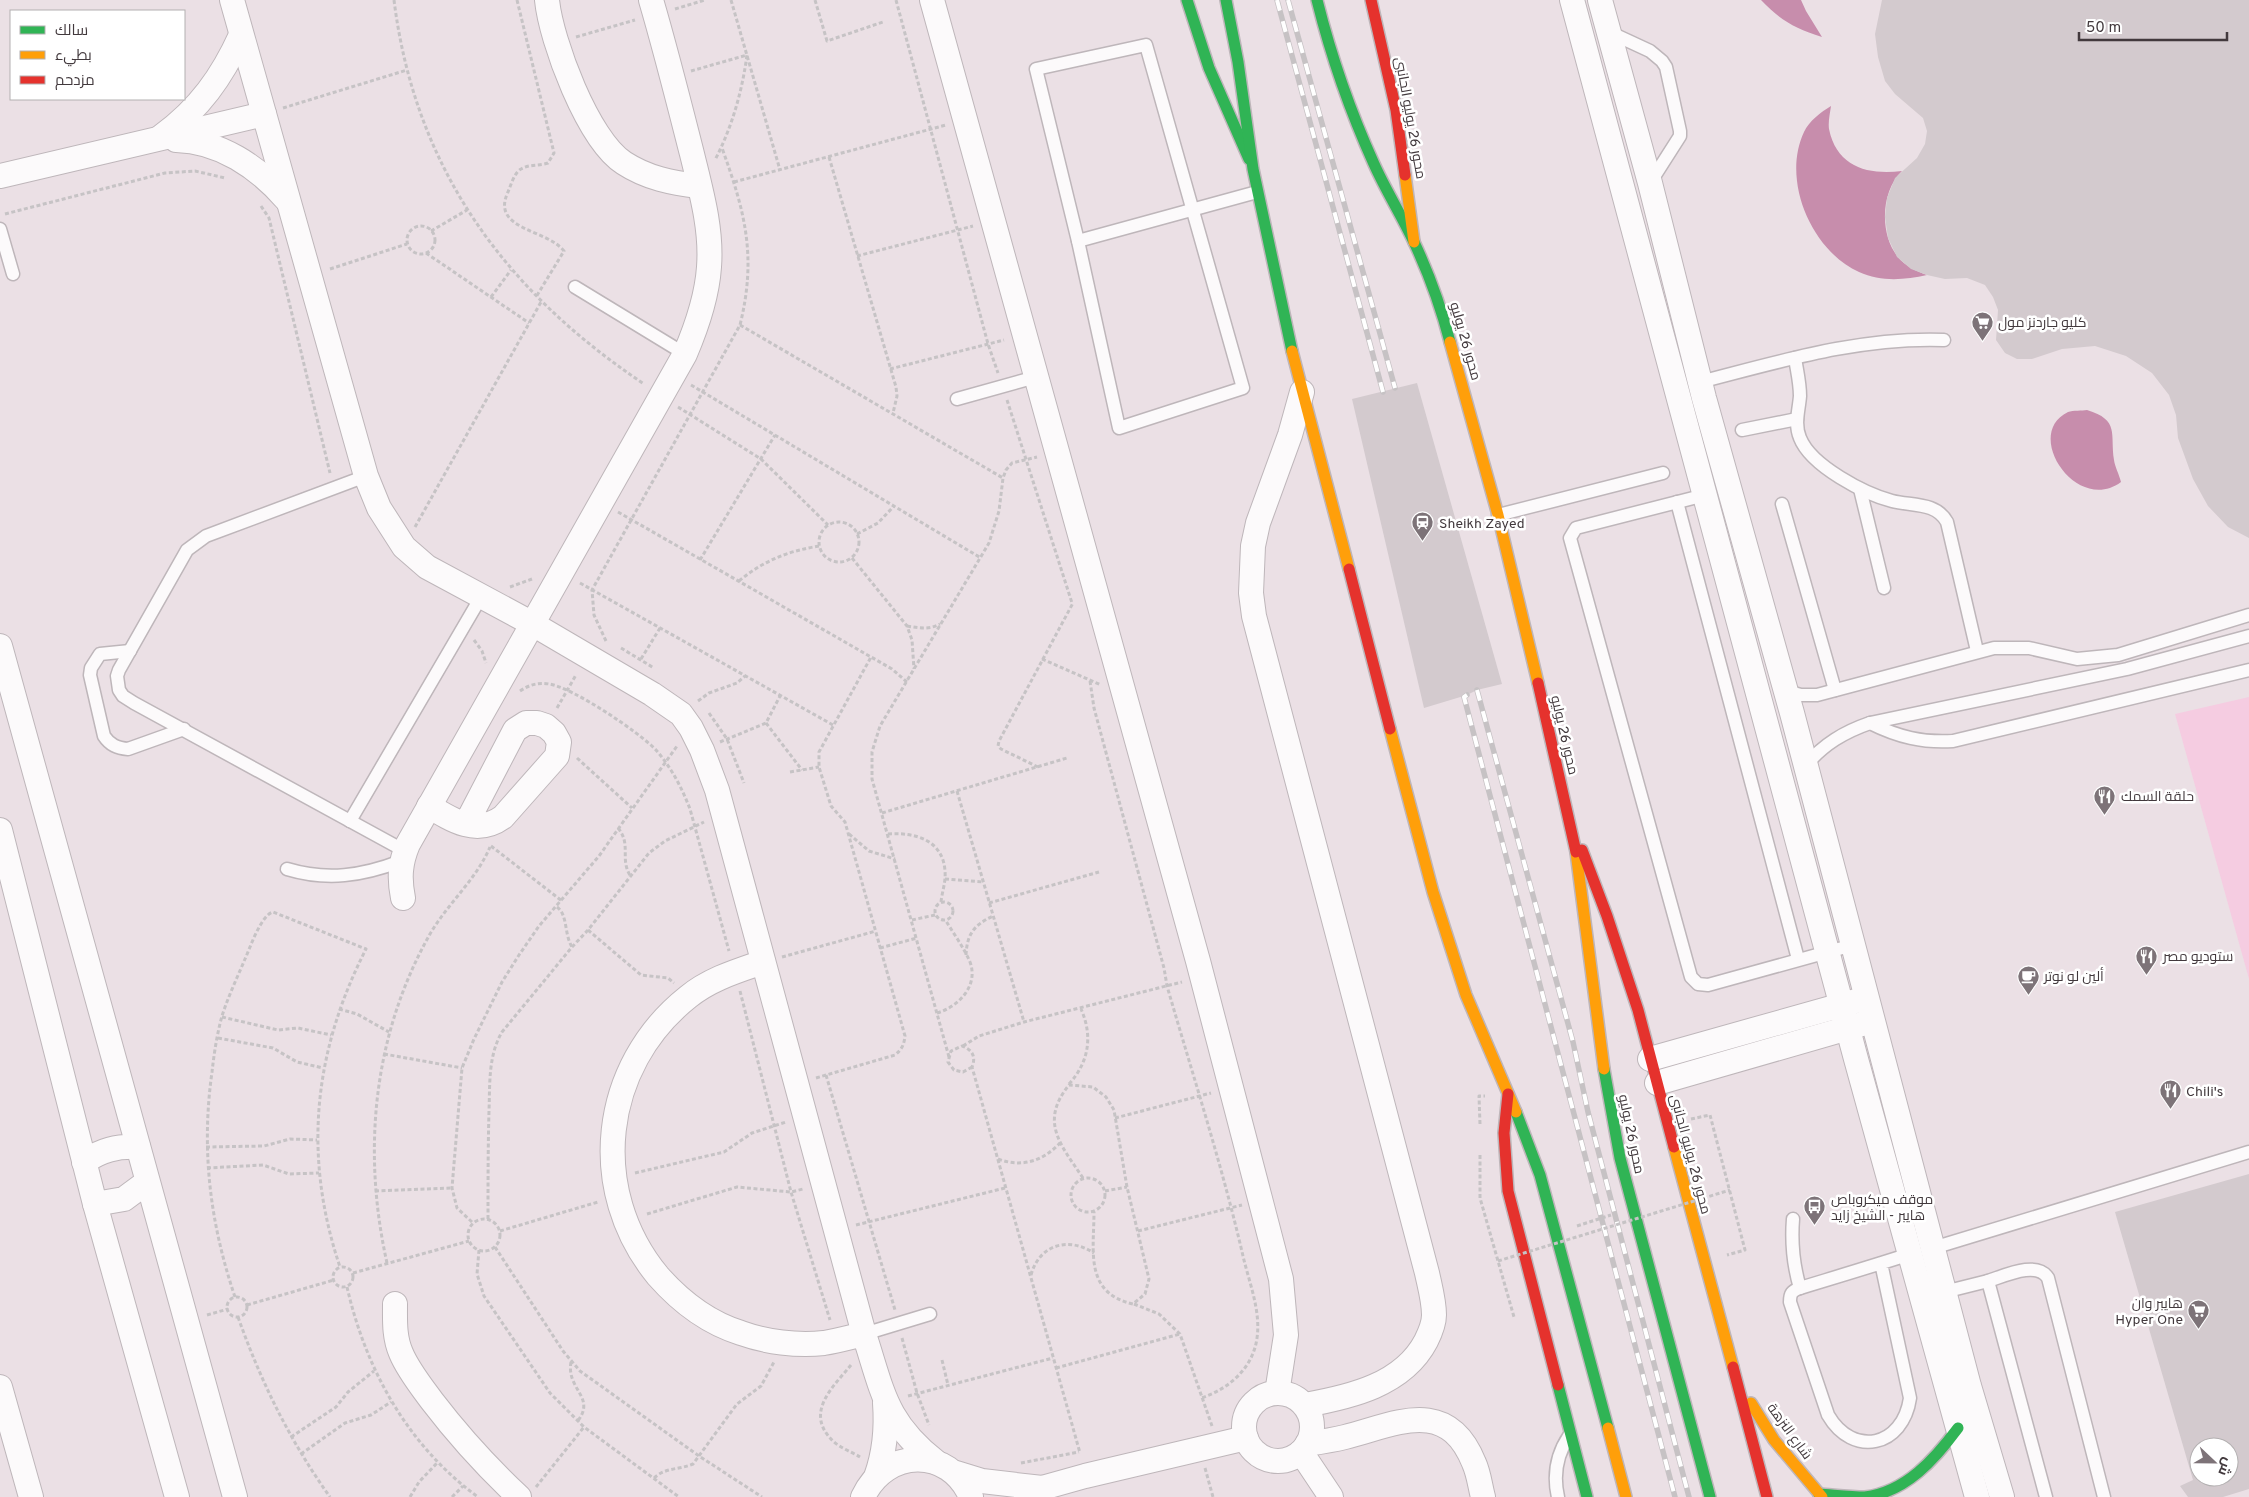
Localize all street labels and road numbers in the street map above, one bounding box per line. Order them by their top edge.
street label: محور 26 يوليو الجانبى [1390,56,1429,180]
street label: محور 26 يوليو [1445,300,1484,383]
street label: محور 26 يوليو [1546,694,1581,777]
street label: محور 26 يوليو [1614,1093,1647,1176]
street label: محور 26 يوليو الجانبى [1665,1093,1714,1216]
street label: شارع النزهة [1763,1400,1815,1463]

